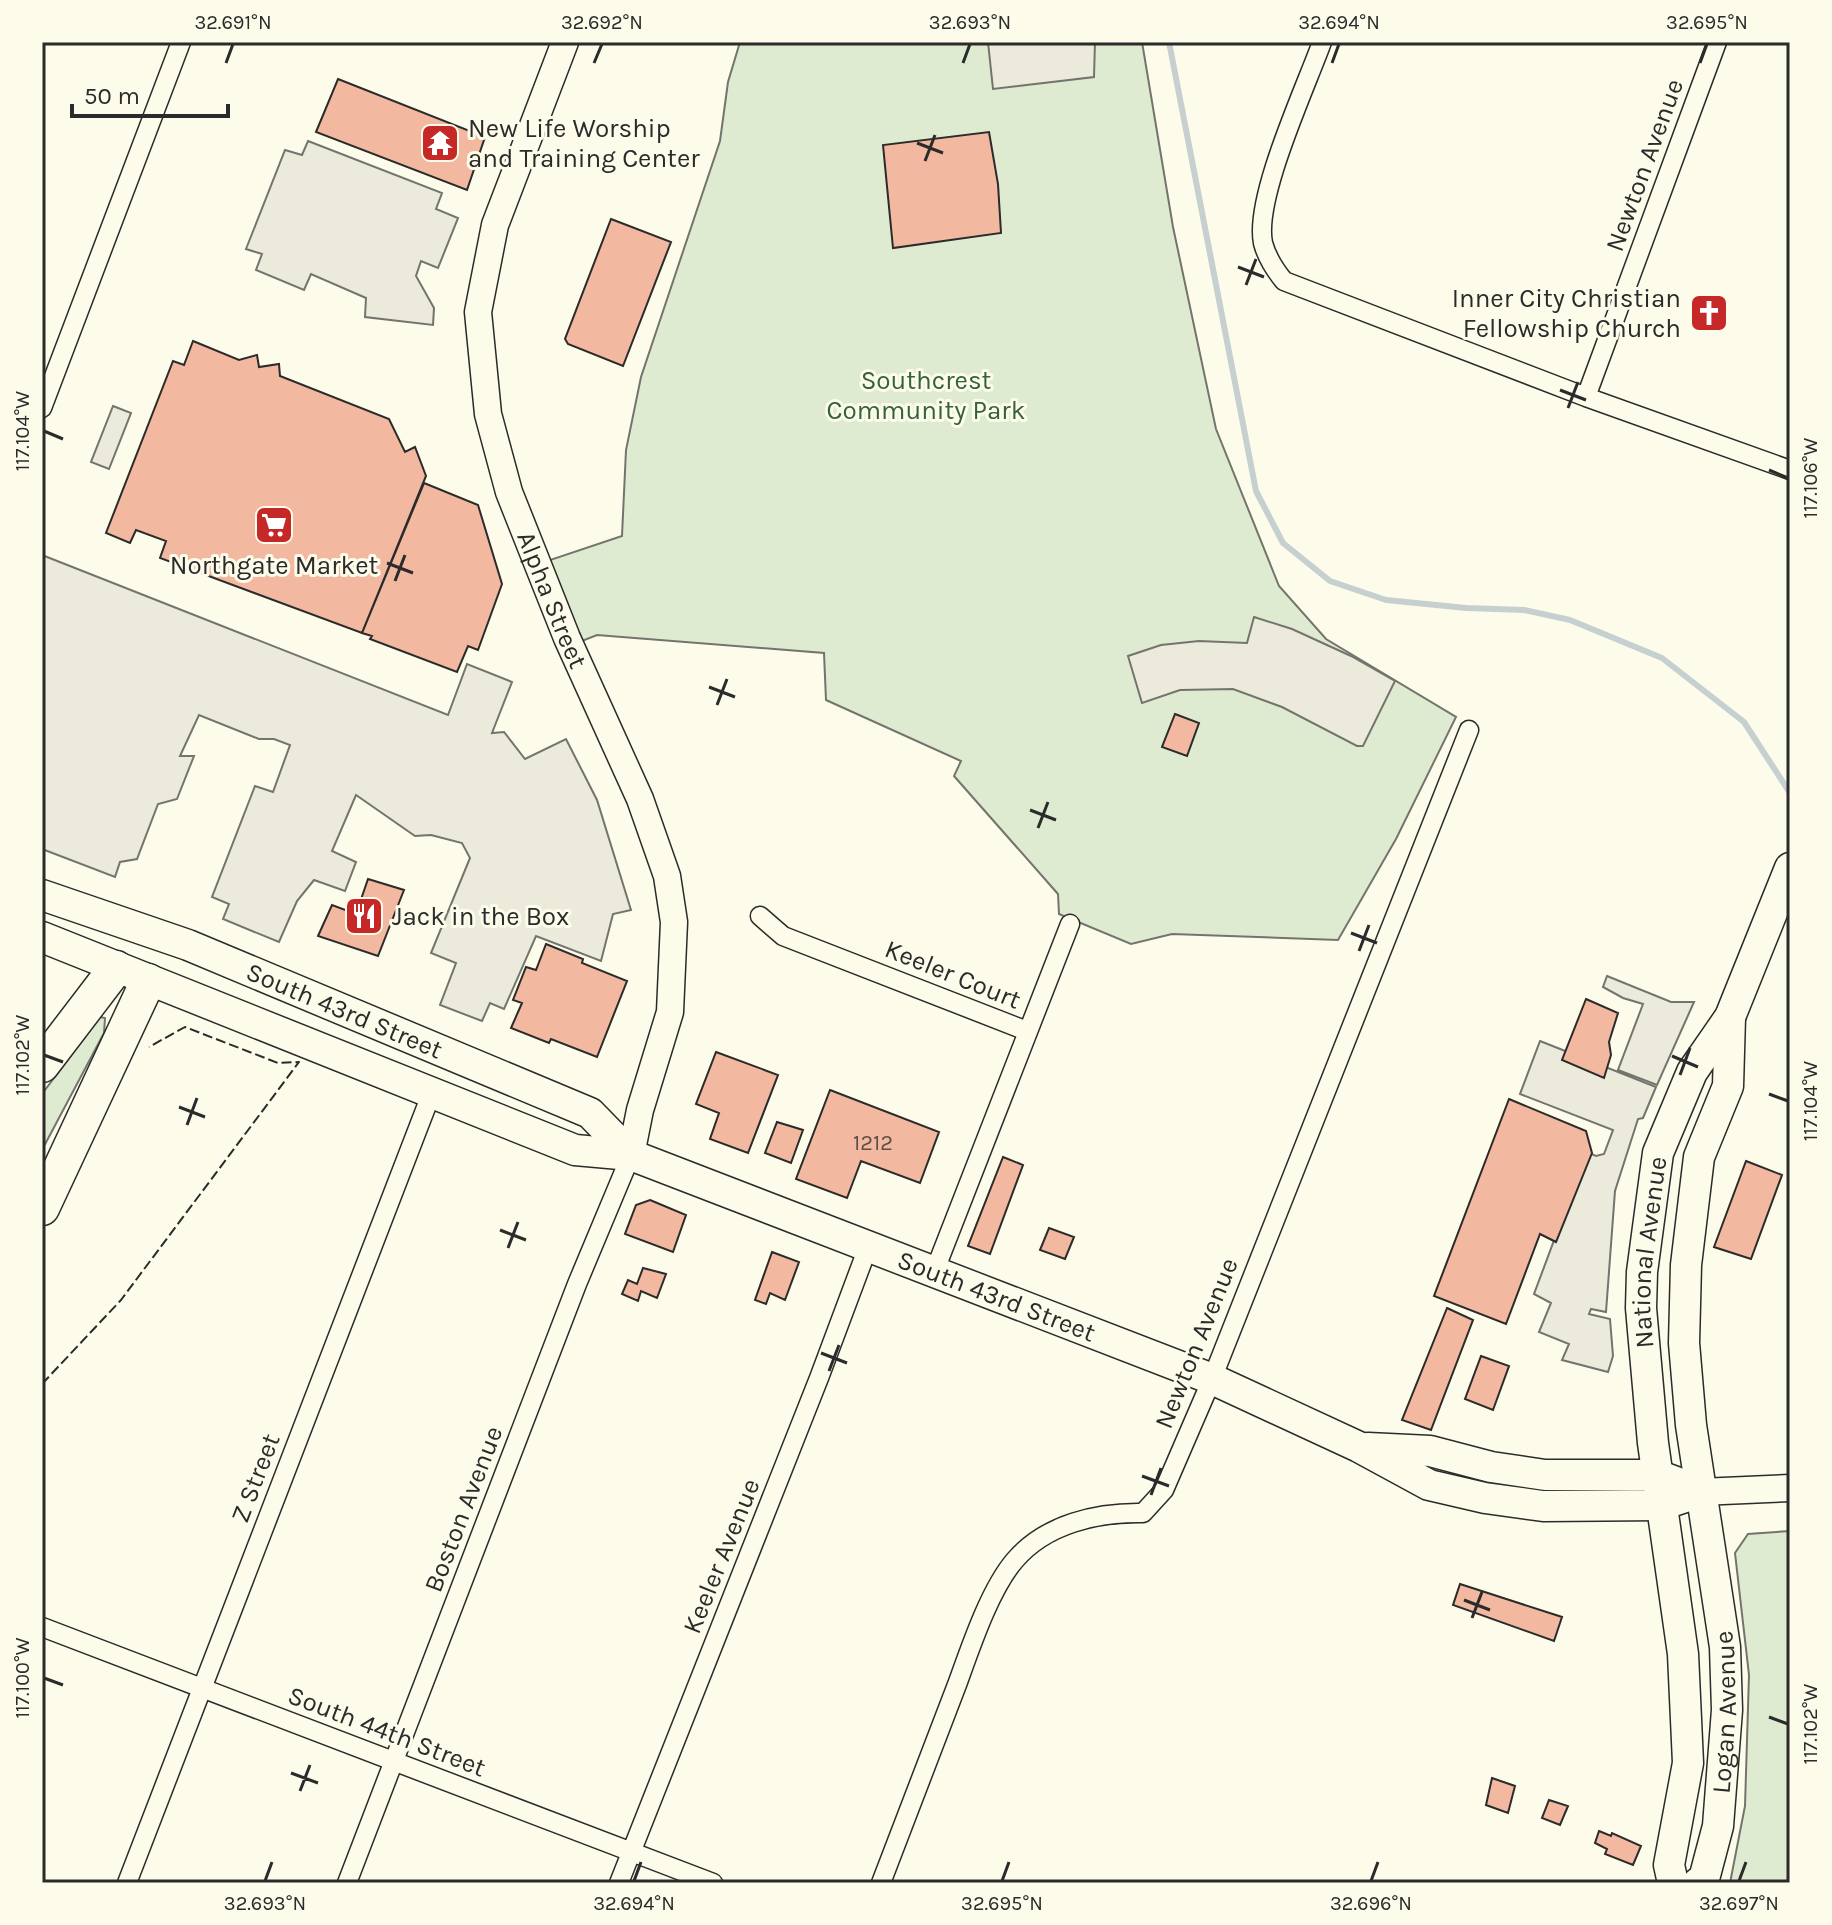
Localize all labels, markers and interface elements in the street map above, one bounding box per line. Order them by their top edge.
text: 32.691°N [194,11,272,34]
text: 32.692°N [561,11,643,34]
text: 32.693°N [929,11,1011,34]
text: 32.694°N [1298,11,1380,34]
text: 32.695°N [1666,11,1748,34]
scale bar [72,68,228,118]
street label: Newton Avenue [1599,75,1690,256]
text: 50 m [84,82,140,110]
place label: New Life Worship and Training Center [468,113,700,174]
temple icon: New Life Worship and Training Center [419,122,461,164]
place label: Inner City Christian Fellowship Church [1452,283,1681,344]
church icon: Inner City Christian Fellowship Church [1688,292,1730,334]
park label: Southcrest Community Park [827,365,1025,426]
text: 117.104°W [11,391,34,471]
text: 117.106°W [1799,437,1822,518]
supermarket icon: Northgate Market [253,504,295,546]
street label: Alpha Street [510,527,594,674]
place label: Northgate Market [170,550,379,581]
restaurant icon: Jack in the Box [343,895,385,937]
place label: Jack in the Box [392,901,569,932]
street label: Keeler Court [880,933,1025,1016]
street label: South 43rd Street [242,956,447,1066]
text: 117.102°W [11,1014,34,1095]
text: 117.104°W [1799,1061,1822,1141]
house number: 1212 [853,1130,893,1156]
street label: National Avenue [1626,1155,1673,1350]
street label: South 43rd Street [893,1244,1100,1349]
street label: Newton Avenue [1148,1253,1245,1433]
street label: Boston Avenue [418,1422,509,1597]
street label: Z Street [224,1429,287,1527]
street label: Keeler Avenue [676,1474,767,1638]
street label: Logan Avenue [1706,1629,1743,1795]
text: 117.100°W [11,1637,34,1719]
street label: South 44th Street [284,1679,490,1784]
text: 117.102°W [1799,1683,1822,1764]
text: 32.693°N [224,1892,306,1915]
text: 32.694°N [593,1892,675,1915]
text: 32.695°N [961,1892,1043,1915]
text: 32.696°N [1330,1892,1412,1915]
text: 32.697°N [1699,1892,1779,1915]

